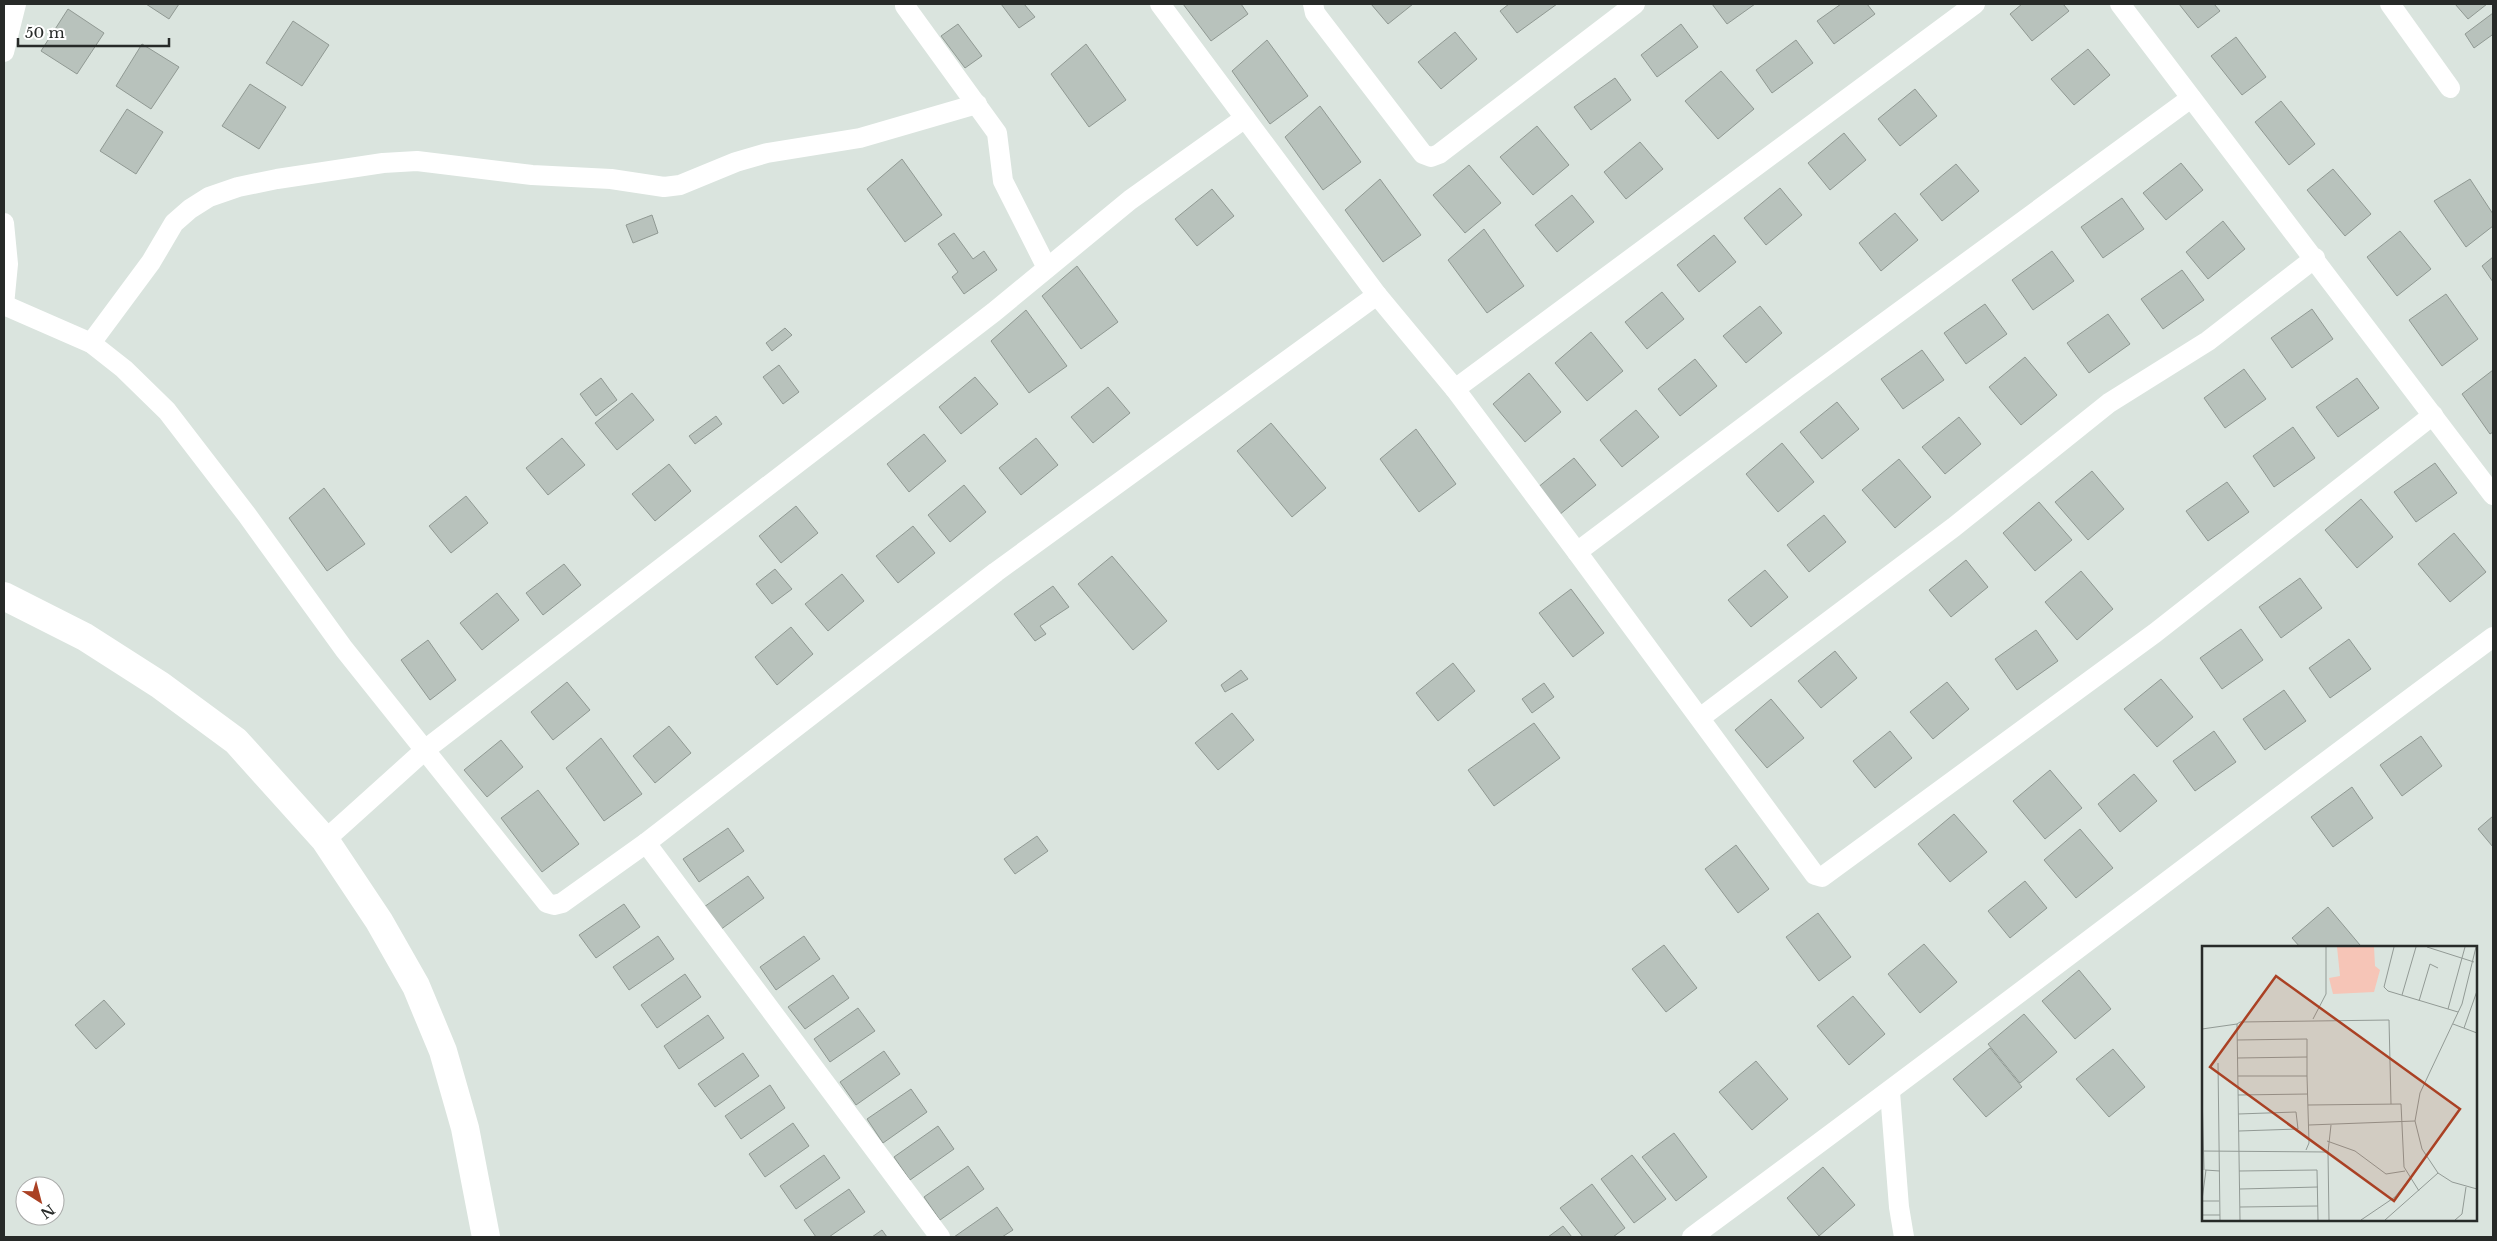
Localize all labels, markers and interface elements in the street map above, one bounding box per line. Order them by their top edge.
scale bar [18,15,169,47]
text: 50 m [25,23,65,42]
inset map [2202,946,2477,1221]
north arrow [15,1176,65,1226]
text: N [37,1200,58,1223]

